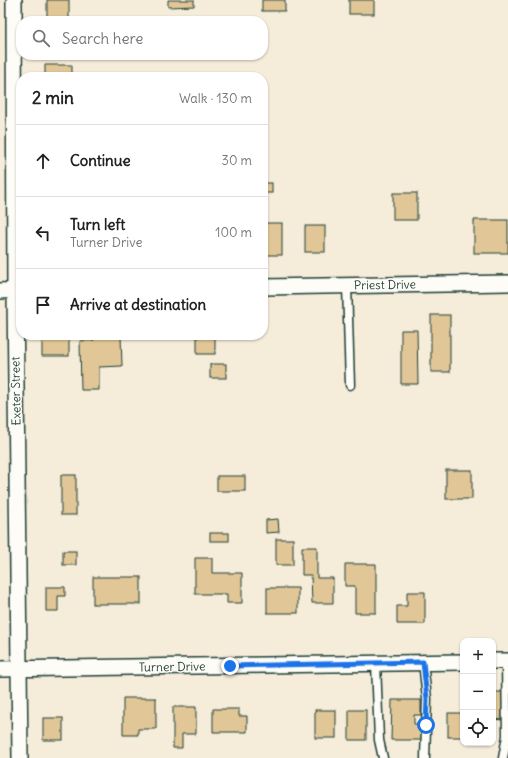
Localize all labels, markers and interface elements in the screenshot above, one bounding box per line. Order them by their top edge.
search box [16,16,268,60]
icon: search [30,27,52,49]
text: Search here [62,29,143,48]
text: 2 min [32,87,74,109]
text: Walk · 130 m [179,90,252,107]
icon: ahead [32,150,54,172]
text: Continue [70,151,131,170]
text: 30 m [222,152,252,169]
text: Turn left [70,215,125,234]
icon: left [32,222,54,244]
text: 100 m [215,224,252,241]
text: Turner Drive [70,234,142,251]
street label: Priest Drive [354,276,416,293]
icon: arrive [32,294,54,316]
text: Arrive at destination [70,295,206,314]
street label: Exeter Street [7,356,24,426]
map controls [460,638,496,746]
button: + [460,638,496,674]
route end [221,657,239,675]
street label: Turner Drive [138,658,206,675]
button: − [460,674,496,710]
button: locate [460,710,496,746]
route start [417,716,435,734]

